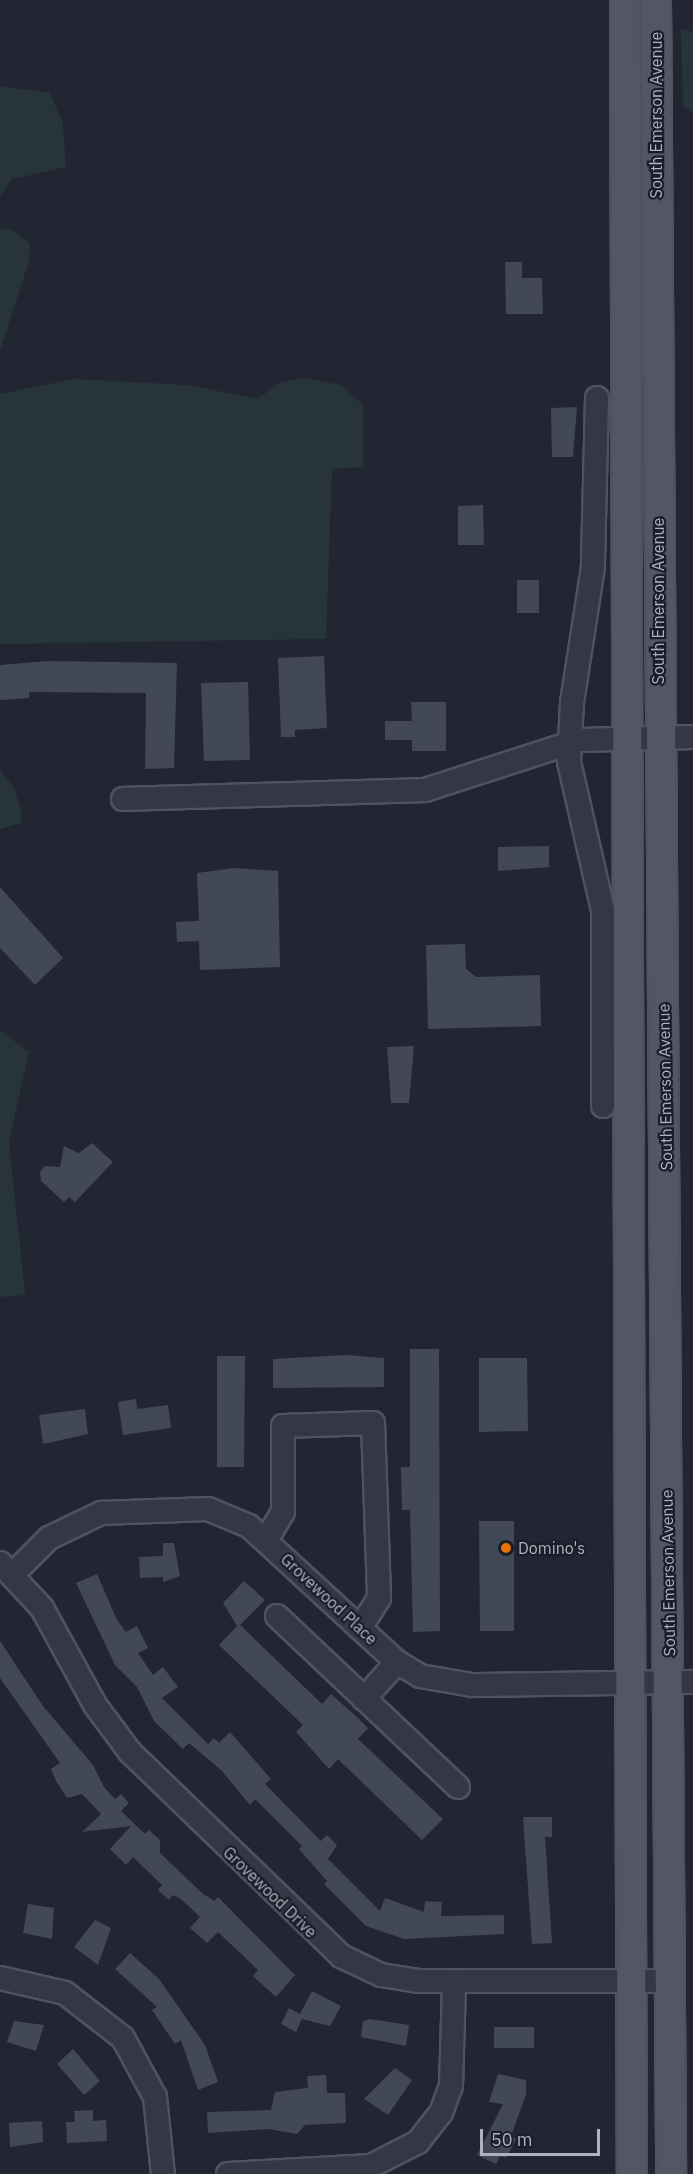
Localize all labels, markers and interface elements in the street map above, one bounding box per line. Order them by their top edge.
street label: South Emerson Avenue [646,32,666,198]
street label: South Emerson Avenue [648,518,668,684]
street label: South Emerson Avenue [654,1003,676,1171]
street label: South Emerson Avenue [657,1489,679,1657]
place label: Domino's [518,1538,585,1558]
marker: Domino's [499,1541,513,1555]
street label: Grovewood Place [277,1549,381,1649]
street label: Grovewood Drive [219,1843,321,1941]
scale bar [483,2117,603,2155]
text: 50 m [491,2128,533,2151]

